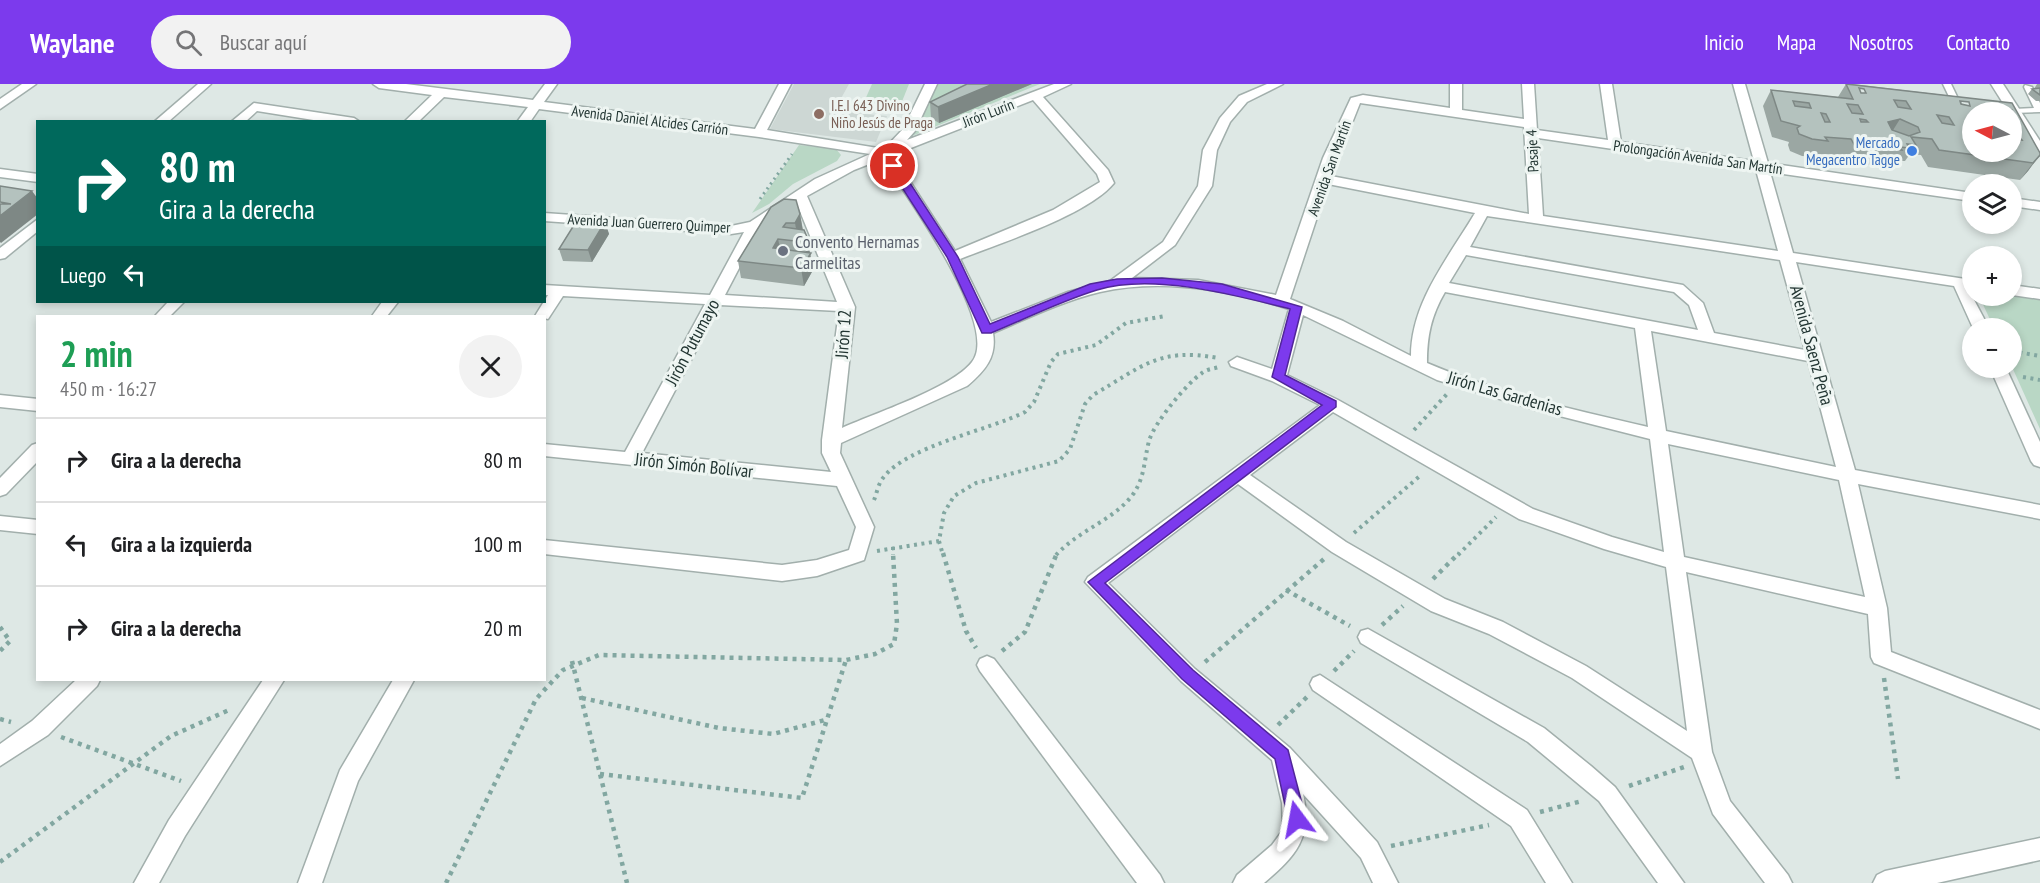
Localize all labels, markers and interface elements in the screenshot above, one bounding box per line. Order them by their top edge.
search box [151,15,571,69]
text: Waylane [30,24,115,61]
icon: search [172,26,205,59]
text: Buscar aquí [220,28,307,56]
text: Inicio [1704,29,1744,56]
text: Mapa [1777,29,1816,56]
text: Nosotros [1849,29,1913,56]
text: Contacto [1946,29,2010,56]
street label: Jirón Lurín [959,95,1016,132]
place label: I.E.I 643 Divino Niño Jesús de Praga [831,96,933,132]
street label: Avenida Daniel Alcides Carrión [571,101,729,139]
north arrow [1962,102,2022,162]
map controls [1962,102,2022,378]
marker: I.E.I 643 Divino Niño Jesús de Praga [812,107,826,121]
street label: Avenida San Martín [1303,118,1355,218]
street label: Pasaje 4 [1521,129,1543,173]
place label: Mercado Megacentro Tagge [1806,133,1900,169]
street label: Prolongación Avenida San Martín [1612,136,1784,178]
text: 80 m [159,139,236,194]
pin [867,140,918,191]
icon: right [60,144,138,222]
marker: Mercado Megacentro Tagge [1905,144,1919,158]
icon: arrive [876,149,909,182]
button: layers [1962,174,2022,234]
text: Gira a la derecha [159,192,315,226]
street label: Avenida Juan Guerrero Quimper [567,209,732,237]
place label: Convento Hernamas Carmelitas [795,230,919,274]
marker: Convento Hernamas Carmelitas [776,244,790,258]
button: + [1962,246,2022,306]
icon: left [118,258,151,291]
text: Luego [60,261,106,289]
street label: Avenida Saenz Peña [1785,283,1839,407]
street label: Jirón Putumayo [659,295,724,390]
street label: Jirón 12 [830,309,856,360]
button: − [1962,318,2022,378]
text: 2 min [60,330,133,377]
button: close [459,335,522,398]
street label: Jirón Las Gardenias [1444,365,1565,420]
text: 450 m · 16:27 [60,376,157,402]
icon: right [60,444,93,477]
text: Gira a la derecha [111,446,241,474]
text: 80 m [483,446,522,474]
street label: Jirón Simón Bolívar [633,447,754,483]
icon: left [60,528,93,561]
text: Gira a la izquierda [111,530,252,558]
text: 100 m [473,530,522,558]
icon: right [60,612,93,645]
text: Gira a la derecha [111,614,241,642]
text: 20 m [483,614,522,642]
position arrow [1265,787,1329,851]

